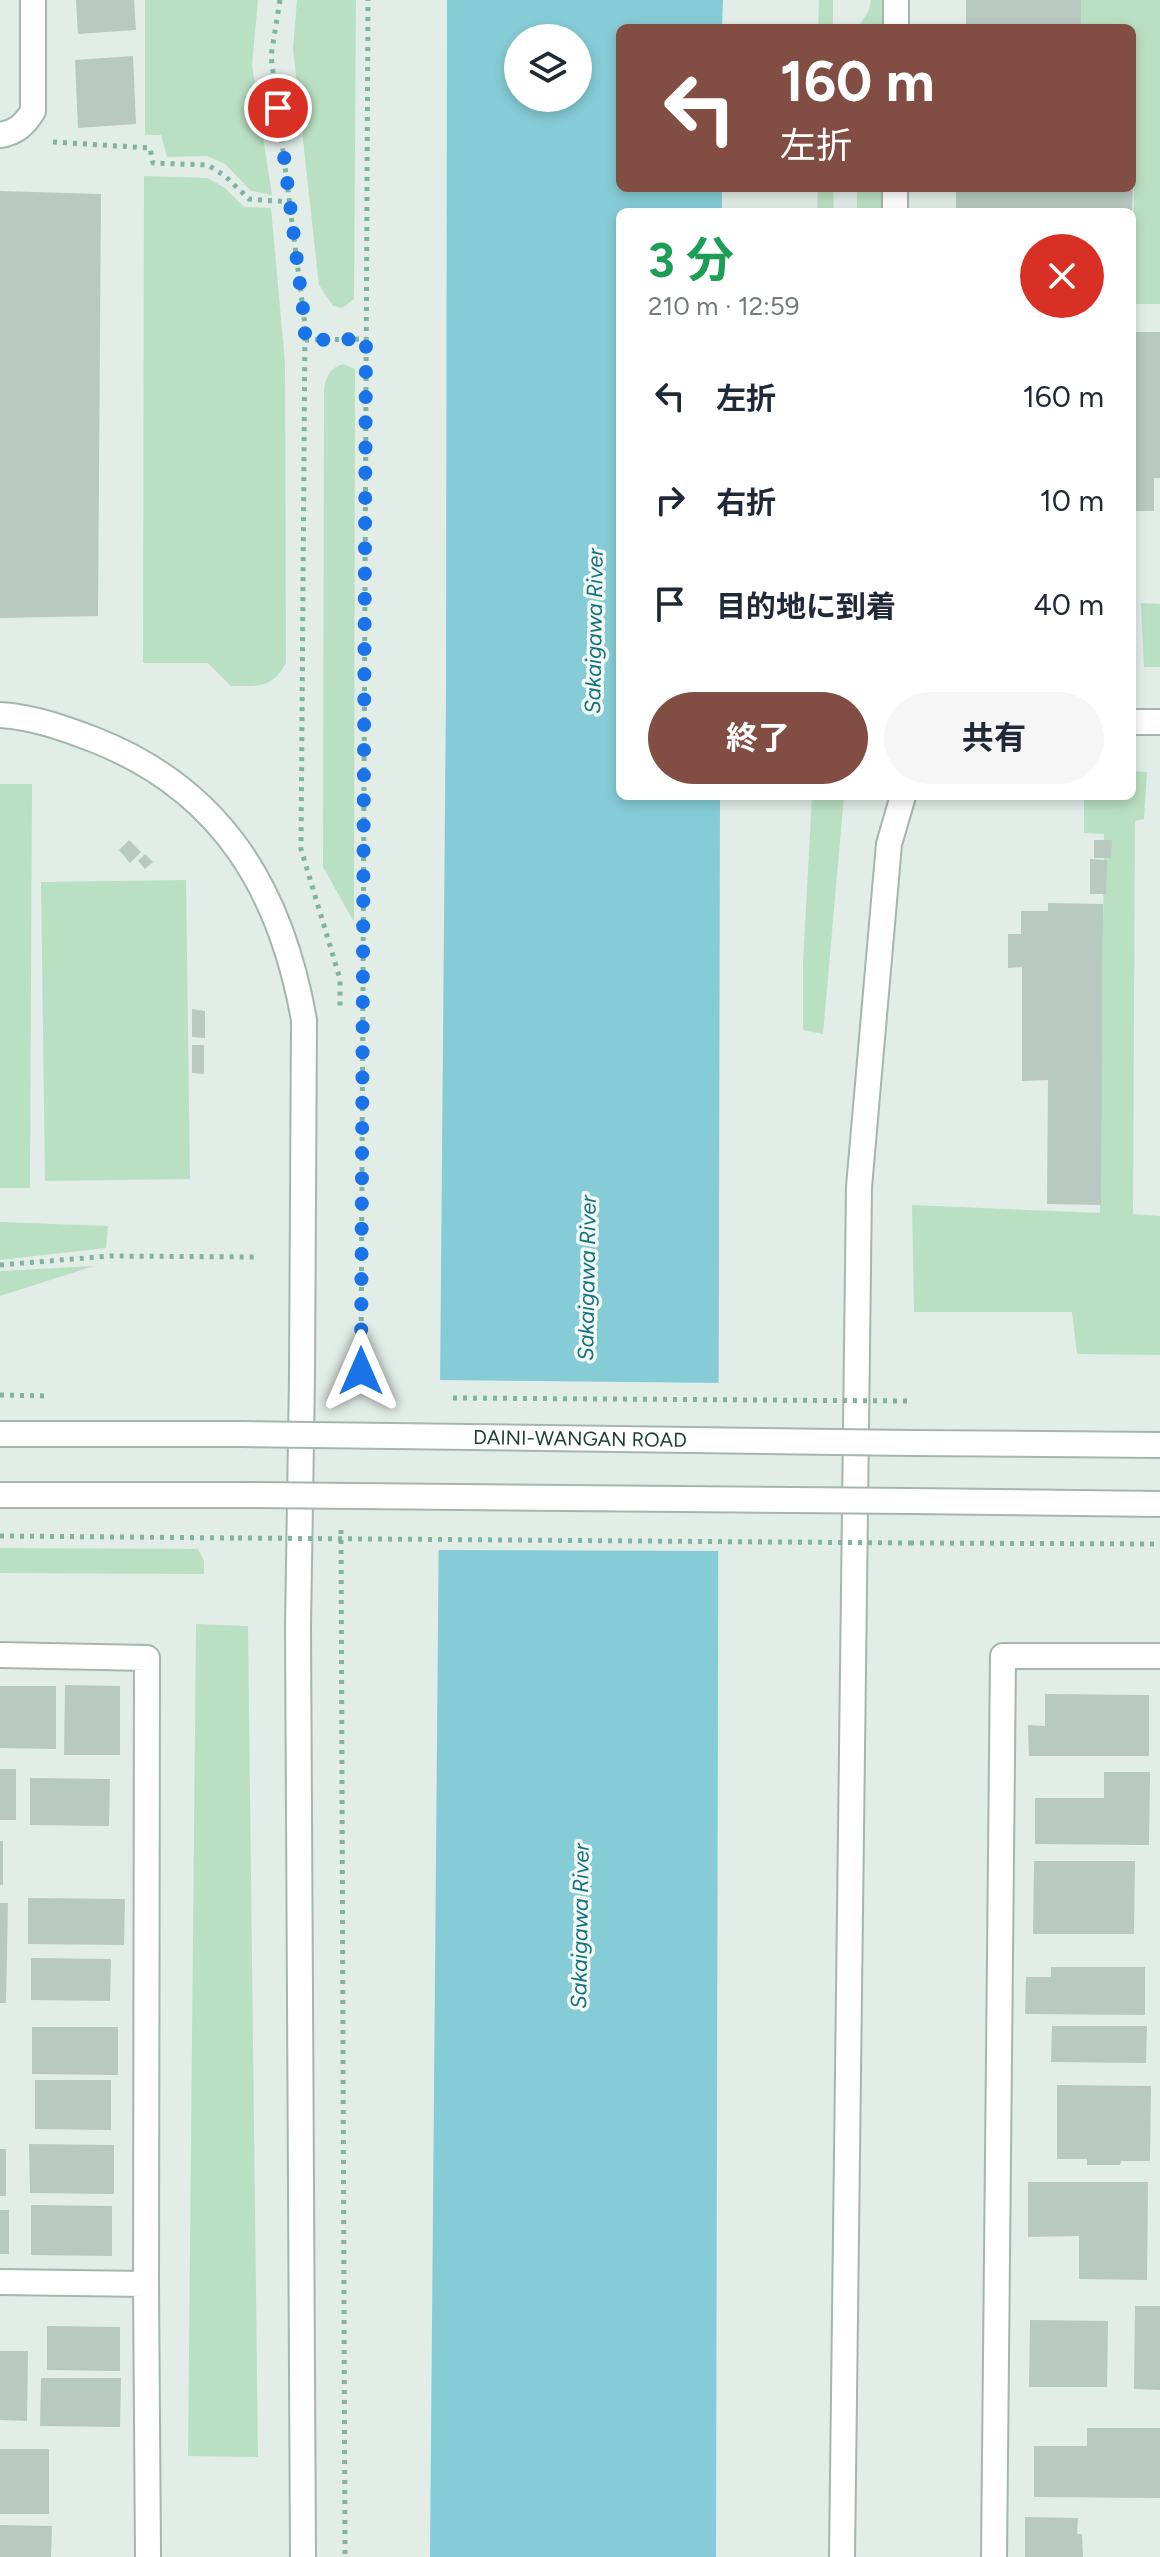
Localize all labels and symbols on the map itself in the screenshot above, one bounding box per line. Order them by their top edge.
pin [244,74,312,142]
water label: Sakaigawa River [579,546,609,714]
water label: Sakaigawa River [572,1193,602,1361]
position arrow [319,1329,403,1413]
street label: DAINI-WANGAN ROAD [473,1425,687,1452]
water label: Sakaigawa River [565,1841,595,2009]

